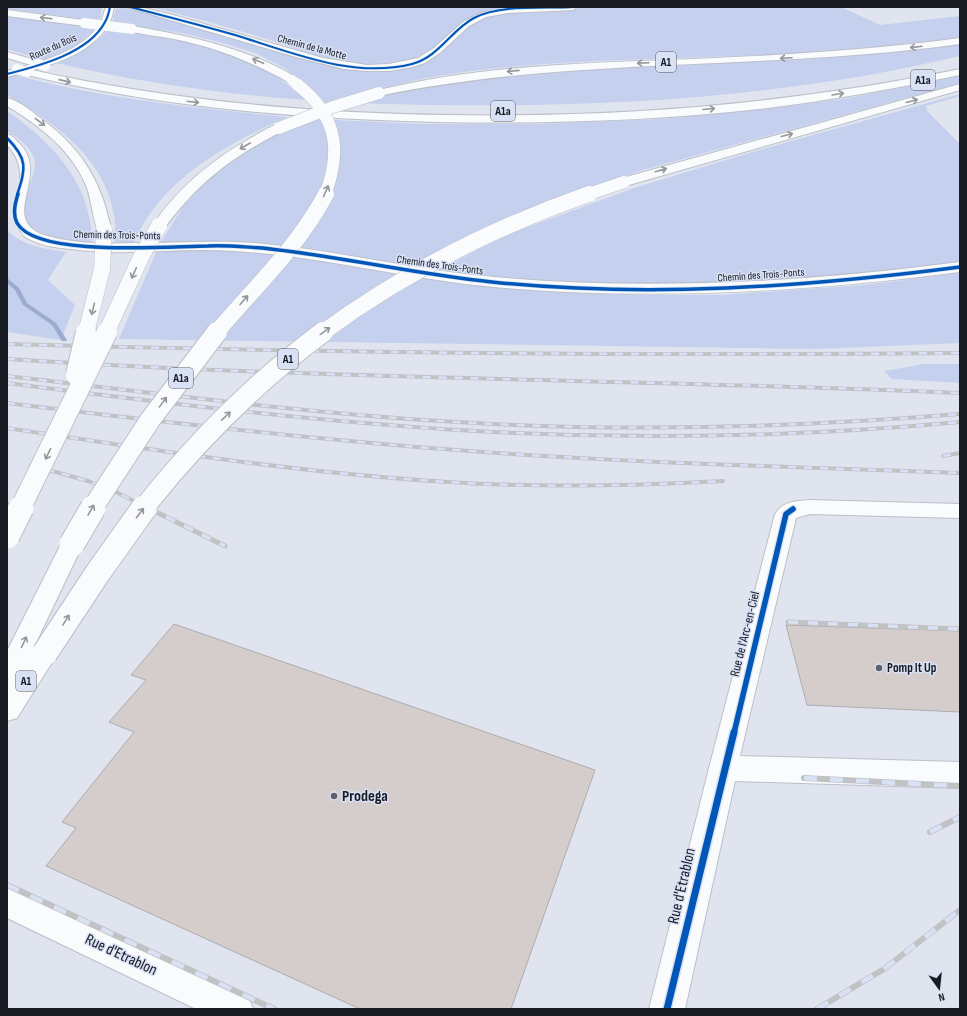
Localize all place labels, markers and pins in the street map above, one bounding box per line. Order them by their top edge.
place label: Pomp It Up [887,660,937,676]
marker: Pomp It Up [874,663,884,673]
place label: Prodega [342,787,388,806]
marker: Prodega [329,791,339,801]

